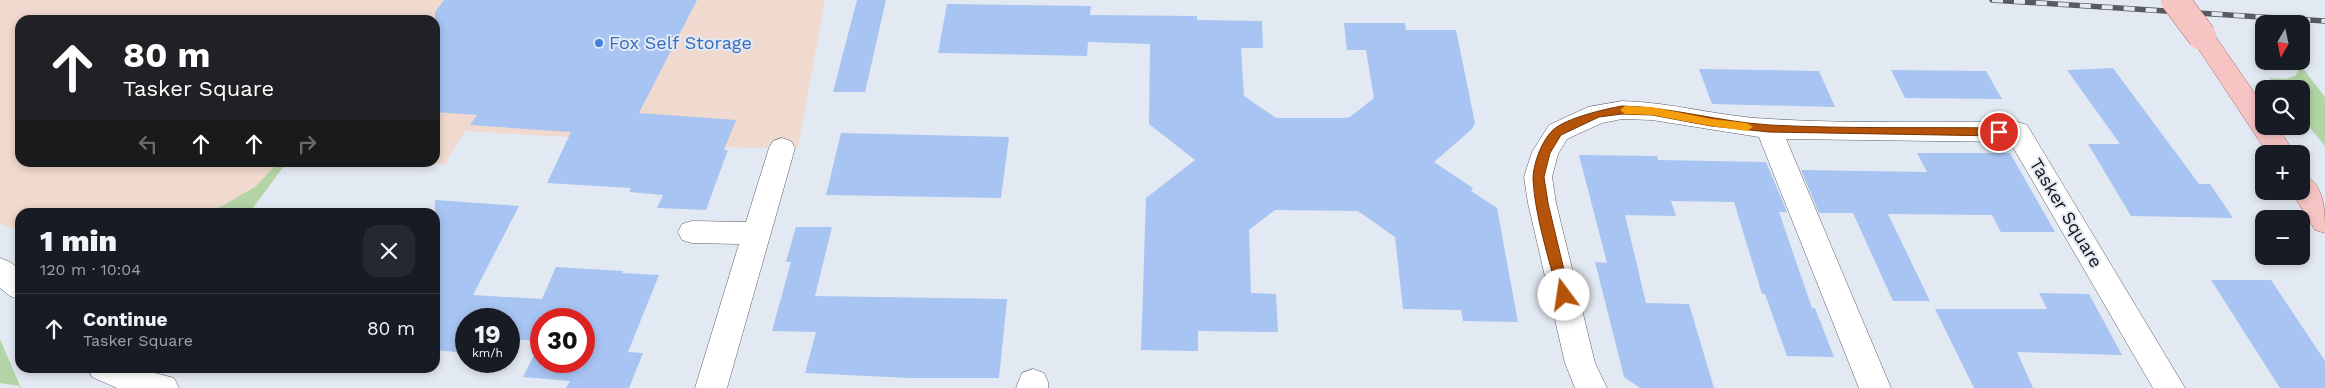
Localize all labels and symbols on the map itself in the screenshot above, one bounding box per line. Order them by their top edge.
north arrow [2255,15,2310,70]
place label: Fox Self Storage [609,32,752,53]
marker: Fox Self Storage [593,37,605,49]
pin [1978,111,2020,153]
street label: Tasker Square [2026,154,2107,271]
position arrow [1537,268,1589,320]
speed limit sign: 30 [530,308,595,373]

